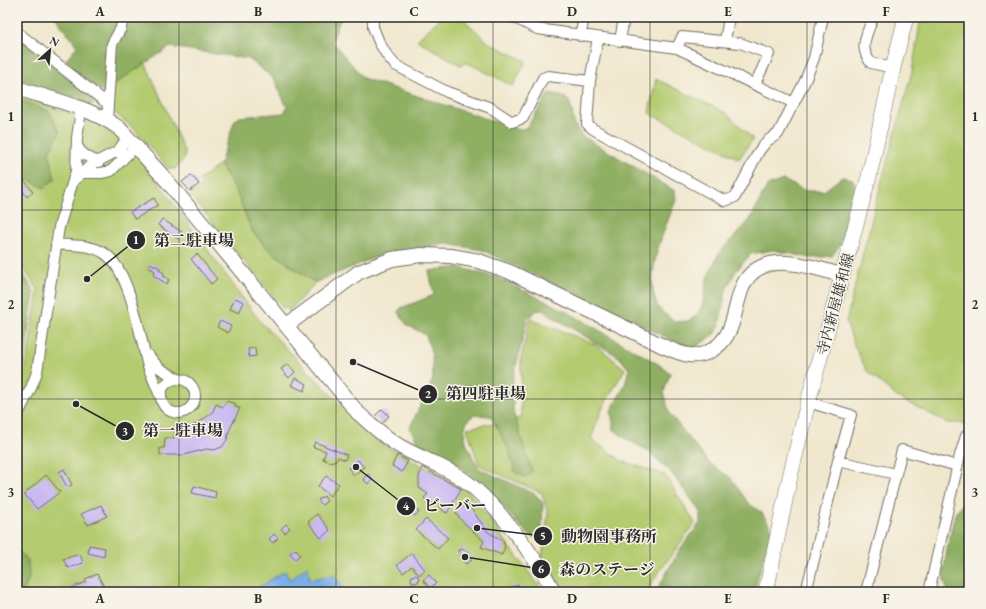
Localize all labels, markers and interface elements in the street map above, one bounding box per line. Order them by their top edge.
text: A [94,3,105,20]
text: B [254,3,262,20]
text: C [409,3,419,20]
text: D [567,3,577,20]
text: E [724,3,732,20]
text: F [882,3,890,20]
north arrow [30,30,70,70]
text: N [47,33,62,49]
text: 1 [8,108,15,125]
text: 1 [972,108,979,125]
callout: 第二駐車場 [126,226,242,254]
text: 第二駐車場 [154,230,234,251]
text: 1 [133,232,139,248]
street label: 寺内新屋雄和線 [812,251,858,357]
text: 2 [8,296,15,313]
text: 2 [972,296,979,313]
callout: 第四駐車場 [418,380,534,408]
text: 第四駐車場 [446,383,526,404]
text: 2 [425,386,432,402]
callout: 第一駐車場 [115,417,231,445]
text: 第一駐車場 [143,420,223,441]
text: 3 [122,423,128,439]
text: 3 [8,484,15,501]
text: 3 [972,484,979,501]
callout: ビーバー [396,492,495,520]
text: ビーバー [424,495,486,516]
text: 4 [403,498,410,514]
callout: 動物園事務所 [533,522,665,550]
text: 動物園事務所 [561,526,657,547]
text: 5 [540,528,546,544]
callout: 森のステージ [531,555,663,583]
text: 森のステージ [559,559,655,580]
text: 6 [538,561,545,577]
text: A [94,590,105,607]
text: B [254,590,262,607]
text: C [409,590,419,607]
text: D [567,590,577,607]
text: E [724,590,732,607]
text: F [882,590,890,607]

